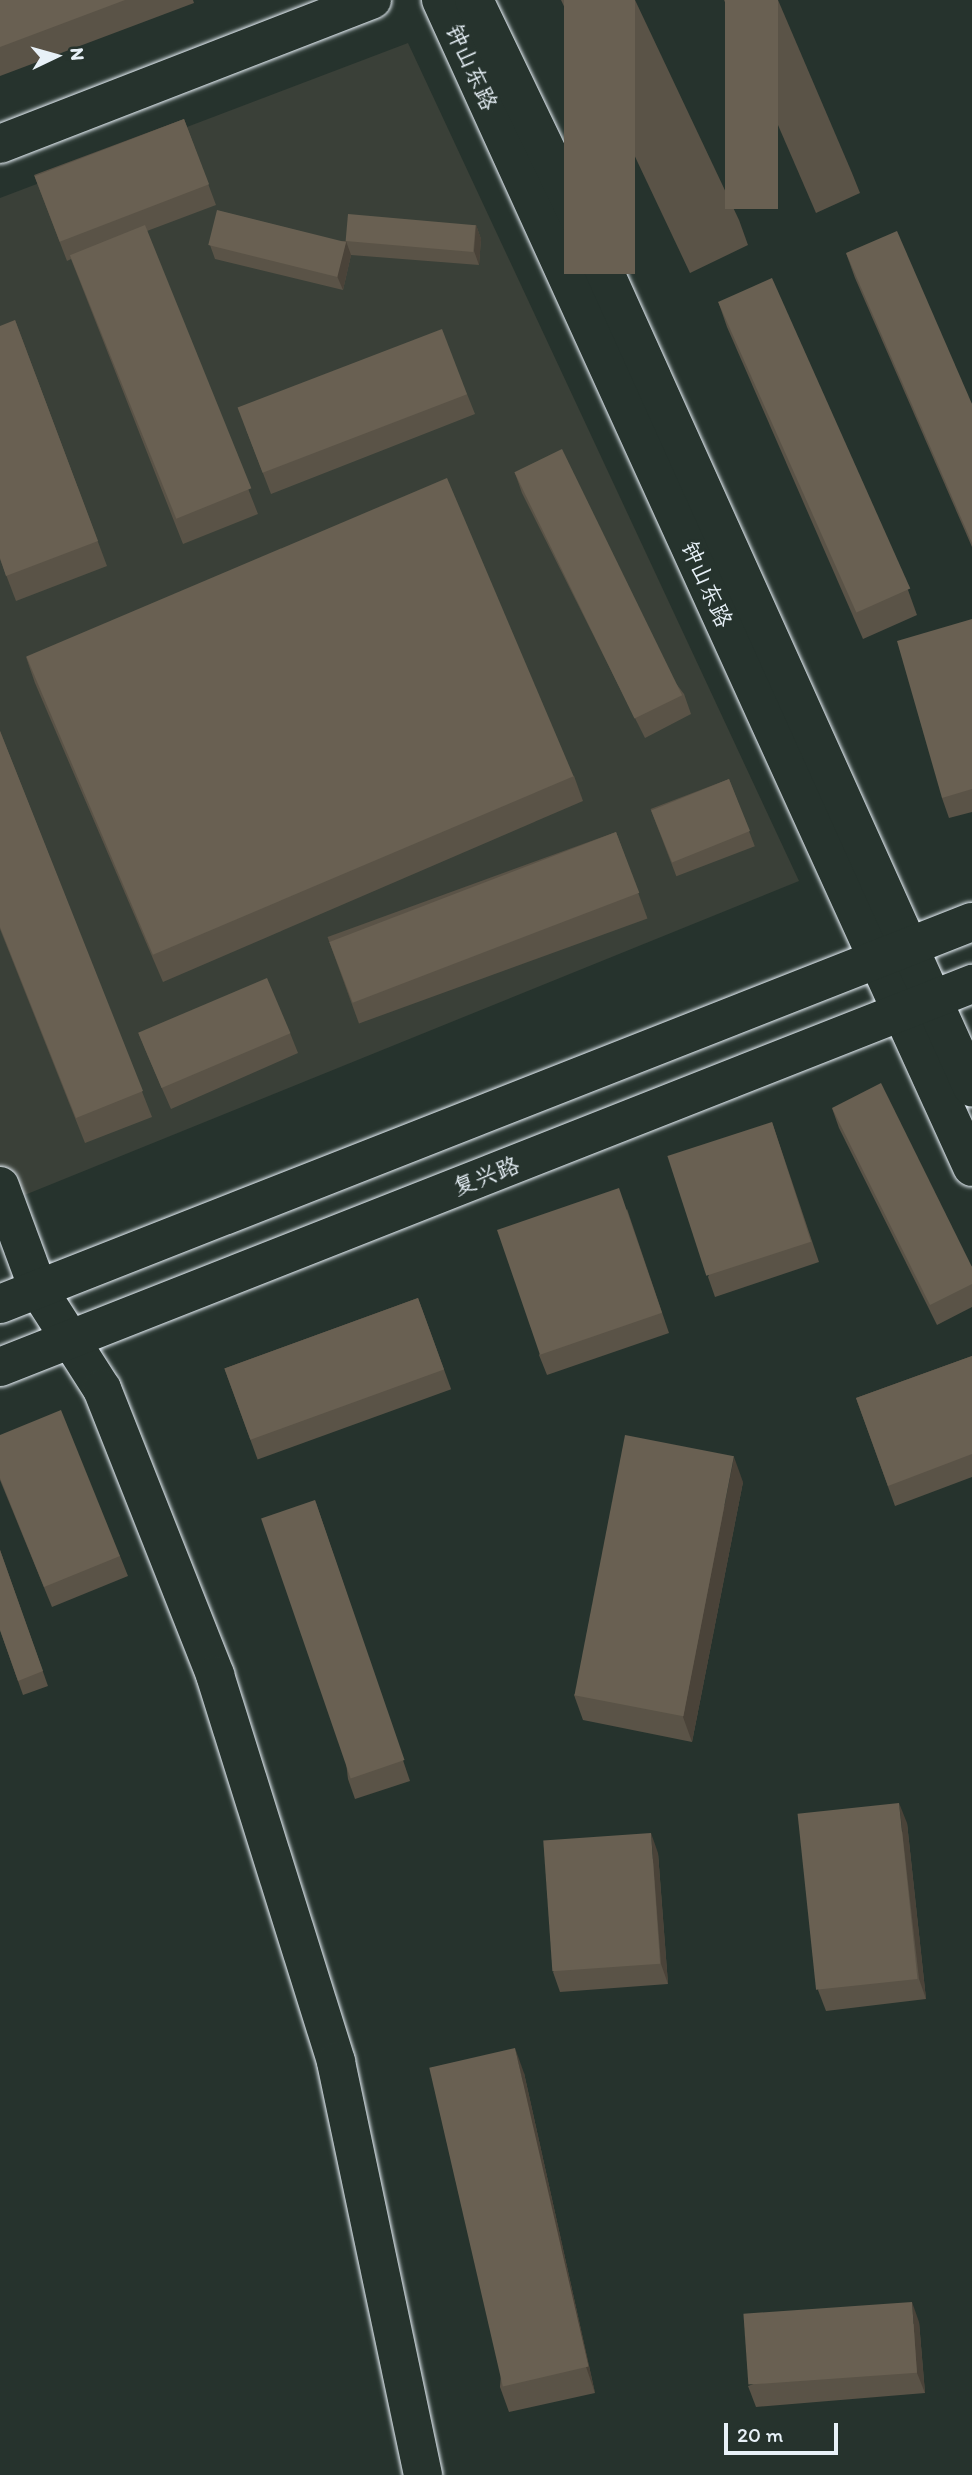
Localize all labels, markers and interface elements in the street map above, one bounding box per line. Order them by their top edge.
street label: 钟山东路 [441,19,503,115]
north arrow [21,21,91,91]
text: N [65,47,89,62]
street label: 钟山东路 [676,536,738,632]
street label: 复兴路 [449,1151,523,1201]
scale bar [727,2408,841,2452]
text: 20 m [737,2422,783,2447]

